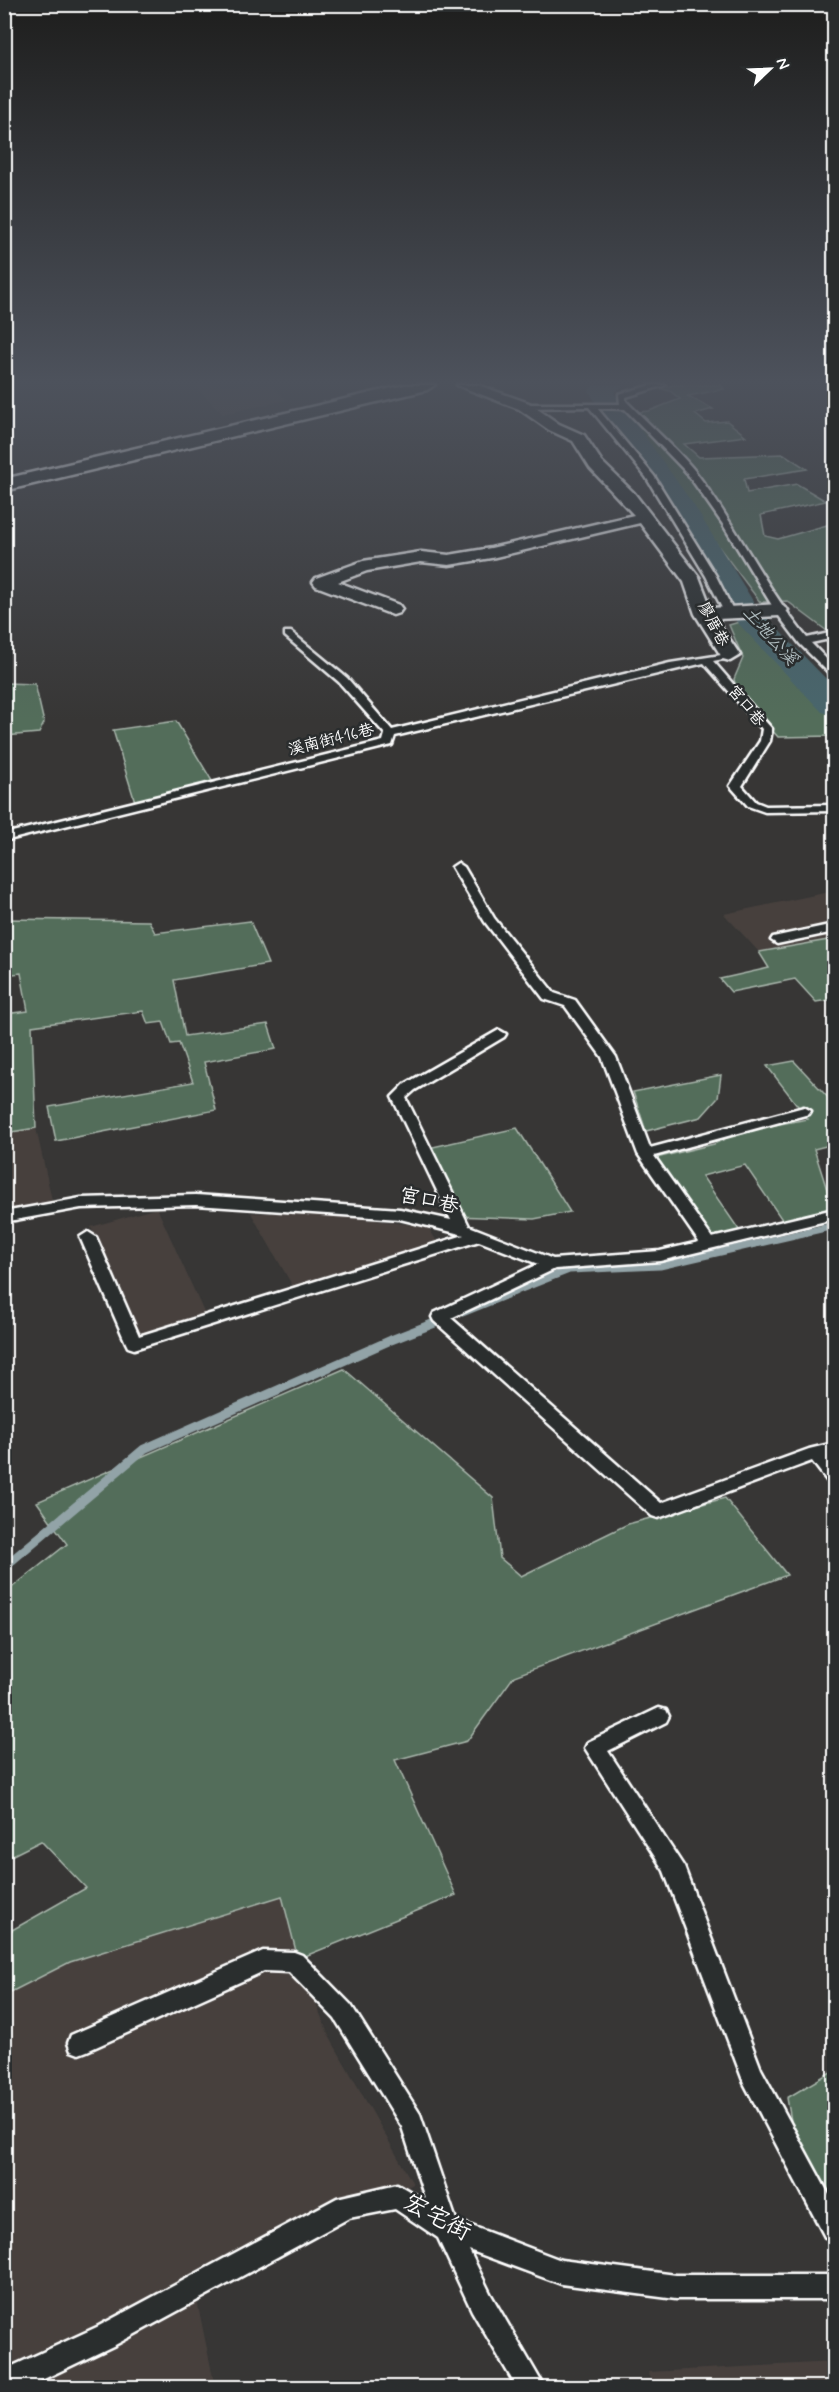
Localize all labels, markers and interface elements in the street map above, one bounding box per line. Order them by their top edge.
north arrow [740,39,800,99]
text: N [771,55,794,73]
street label: 廖厝巷 [692,598,734,650]
water label: 土地公溪 [737,601,804,672]
street label: 宮口巷 [723,681,769,731]
street label: 溪南街416巷 [286,719,376,761]
street label: 宮口巷 [397,1182,462,1221]
street label: 宏宅街 [398,2187,476,2249]

